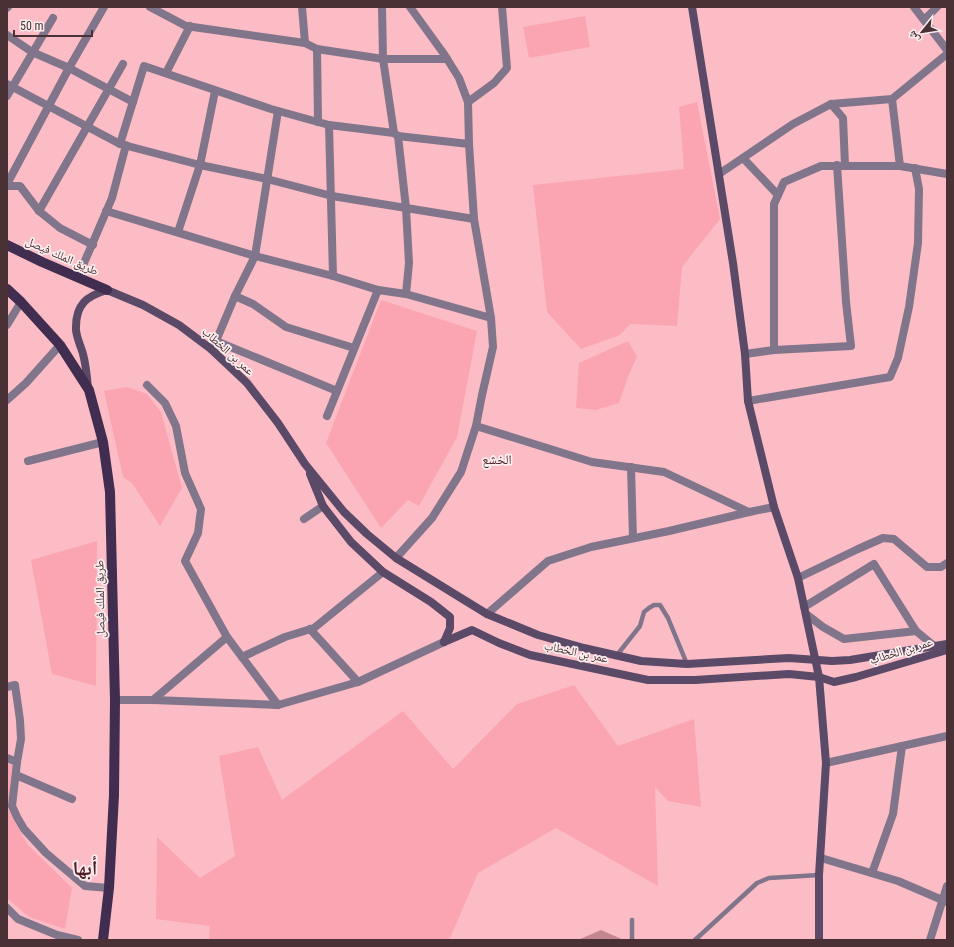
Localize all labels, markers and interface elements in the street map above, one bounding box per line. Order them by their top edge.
scale bar [14,12,92,38]
north arrow [902,12,942,52]
text: 50 m [20,19,44,33]
text: ش [905,28,923,45]
street label: طريق الملك فيصل [23,234,101,278]
street label: عمر بن الخطاب [199,324,257,378]
district label: الخشع [482,452,512,469]
street label: طريق الملك فيصل [92,560,108,638]
street label: عمر بن الخطاب [868,635,934,668]
street label: عمر بن الخطاب [543,638,609,666]
district label: أبها [73,855,97,880]

